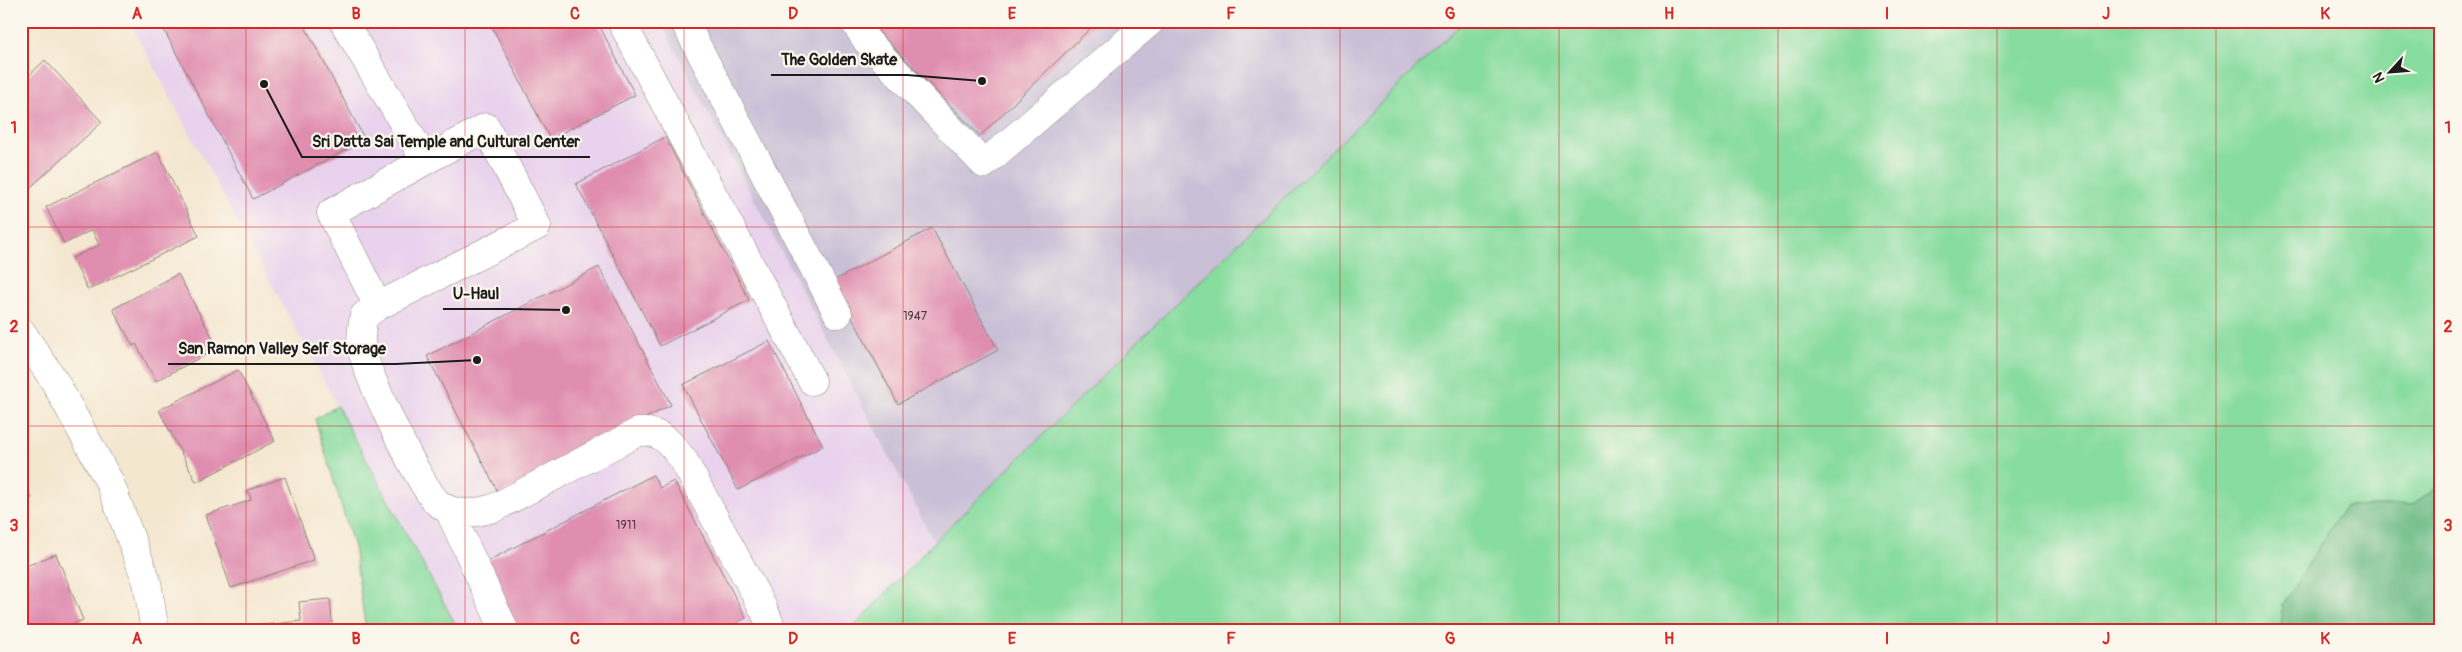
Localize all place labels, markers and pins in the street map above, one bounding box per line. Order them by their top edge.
callout: The Golden Skate [771,44,907,75]
callout: Sri Datta Sai Temple and Cultural Center [302,126,590,157]
callout: U-Haul [443,278,509,309]
callout: San Ramon Valley Self Storage [168,333,396,364]

